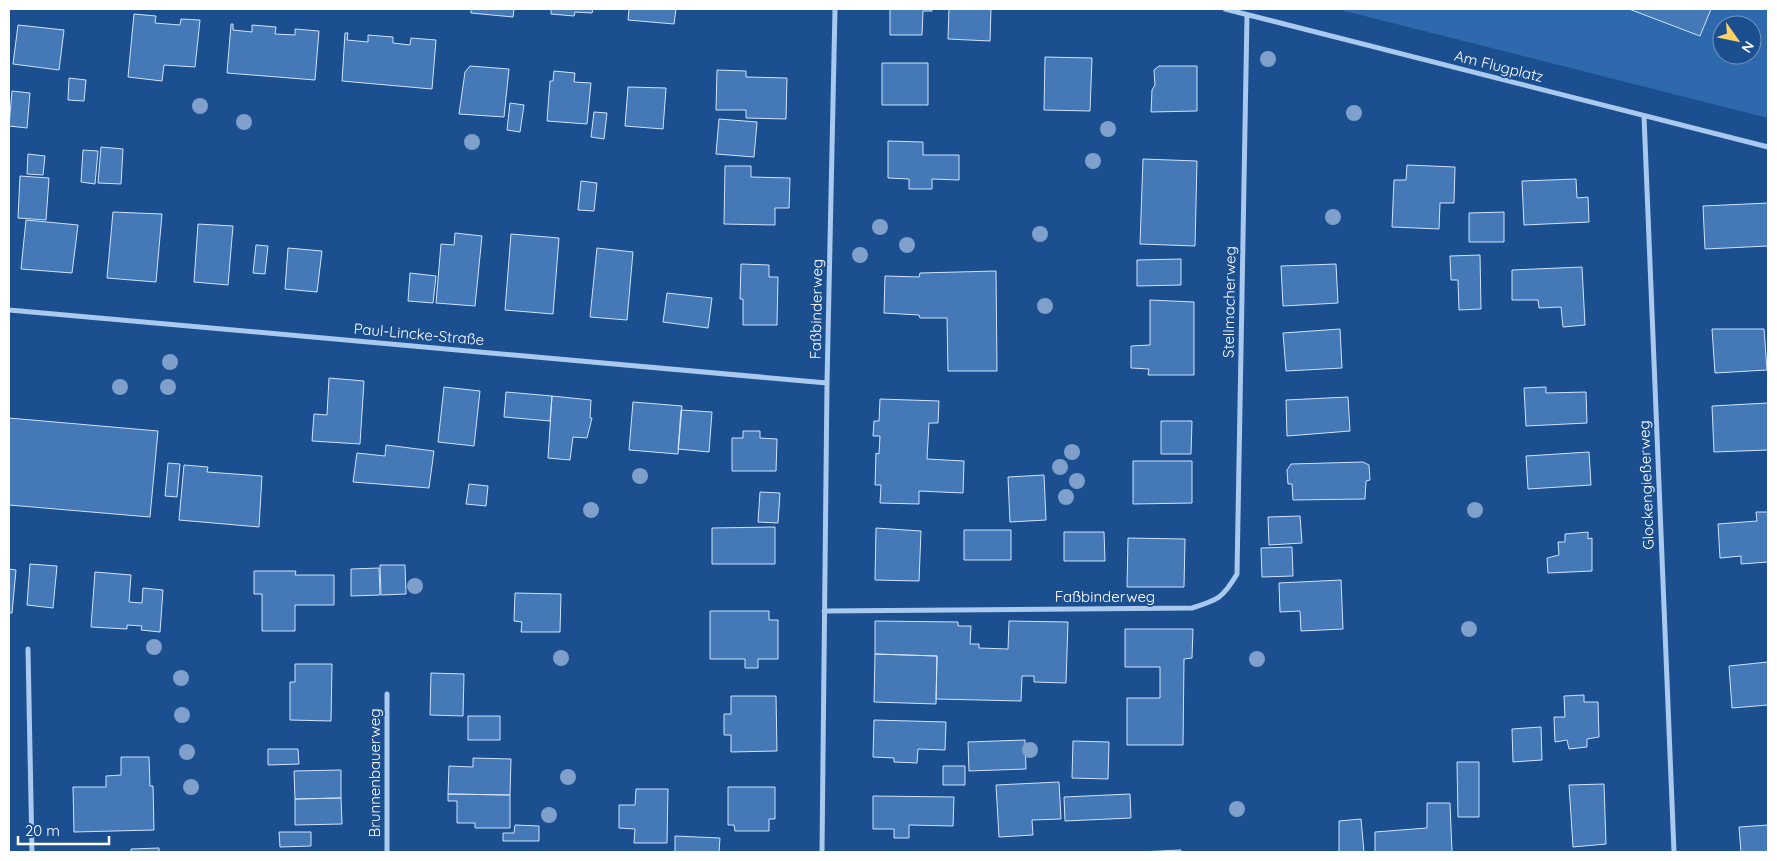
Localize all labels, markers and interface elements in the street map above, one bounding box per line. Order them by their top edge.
north arrow [1712,15,1762,65]
text: N [1738,38,1758,56]
street label: Am Flugplatz [1453,46,1545,86]
street label: Stellmacherweg [1219,246,1239,358]
street label: Faßbinderweg [806,259,826,359]
street label: Paul-Lincke-Straße [353,319,485,349]
street label: Glockengießerweg [1634,420,1658,550]
street label: Faßbinderweg [1055,587,1155,606]
street label: Brunnenbauerweg [365,708,384,838]
scale bar [18,814,109,846]
text: 20 m [25,821,60,840]

